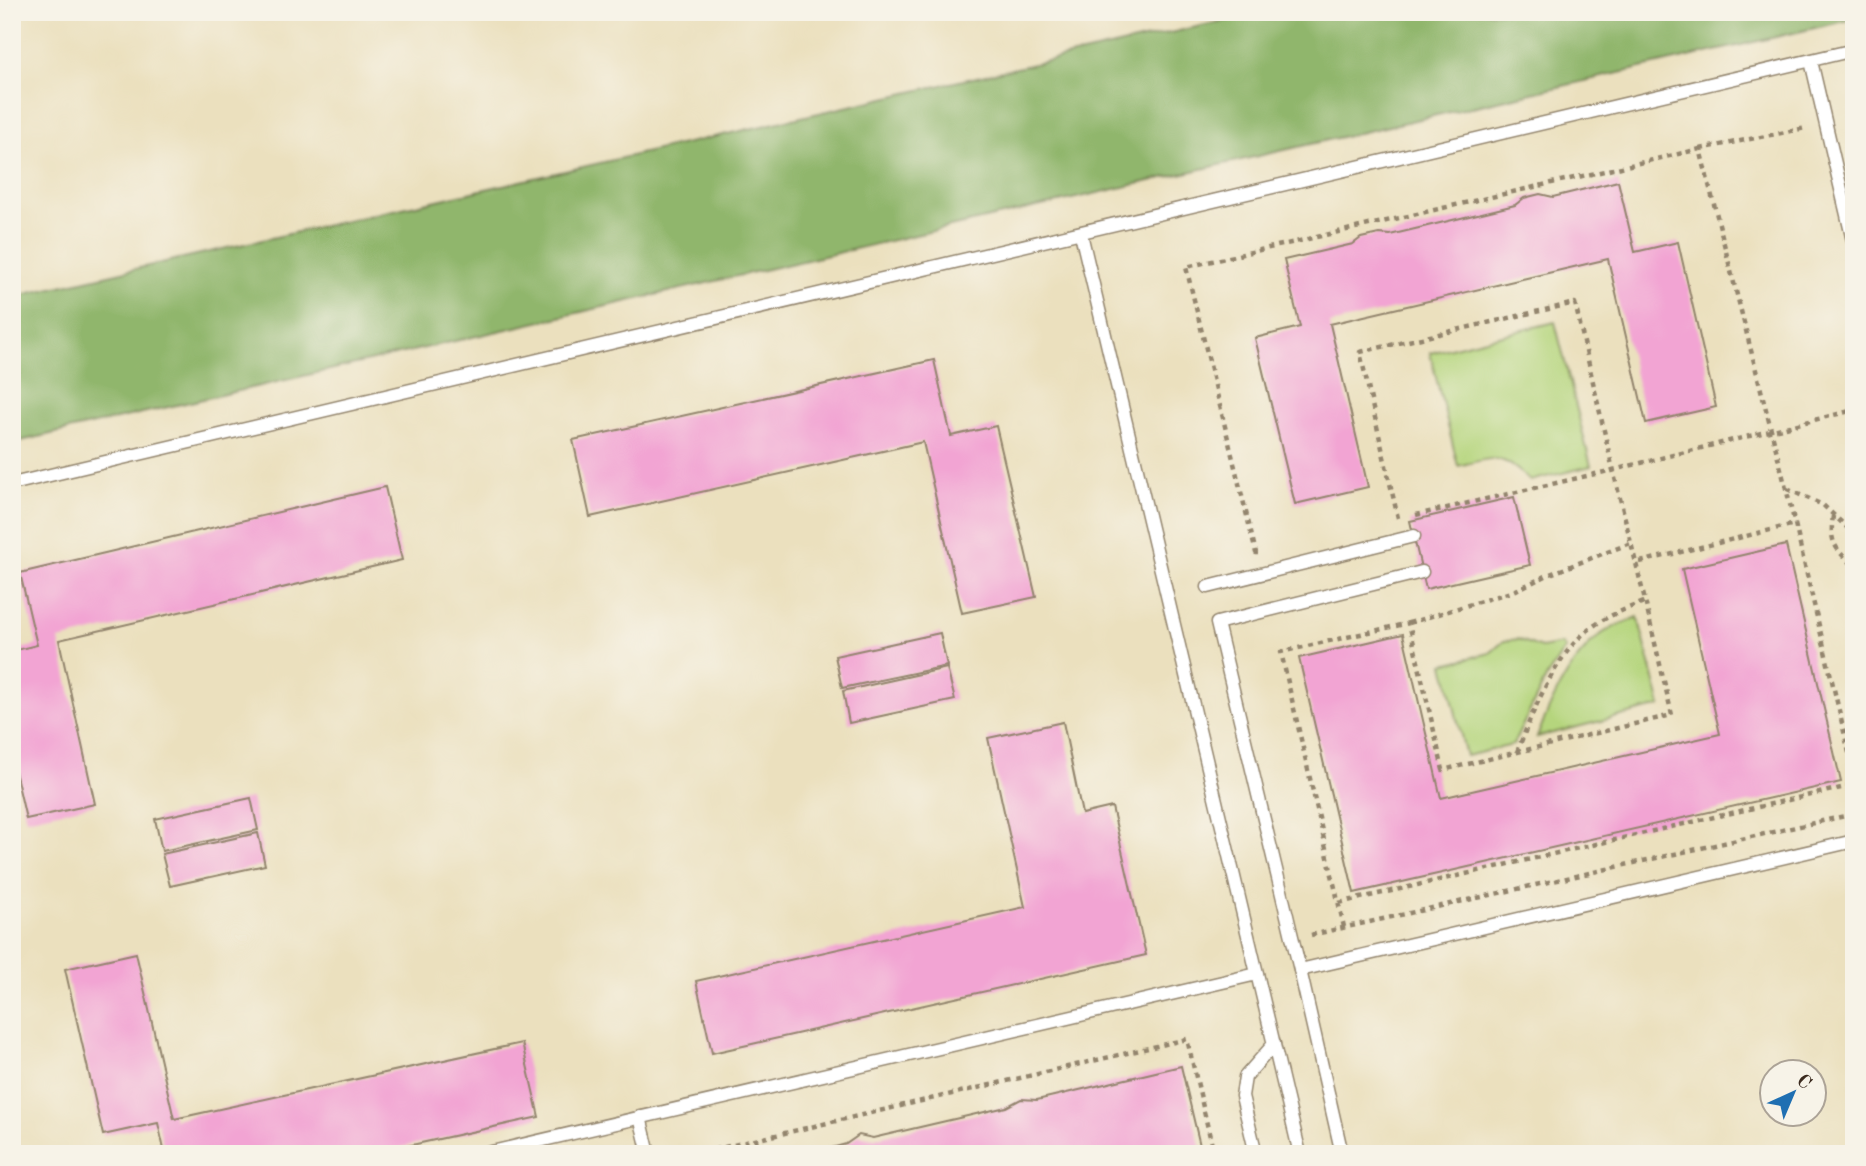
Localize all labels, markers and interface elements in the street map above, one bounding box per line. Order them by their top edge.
north arrow [1758,1058,1828,1128]
text: С [1792,1071,1814,1094]

